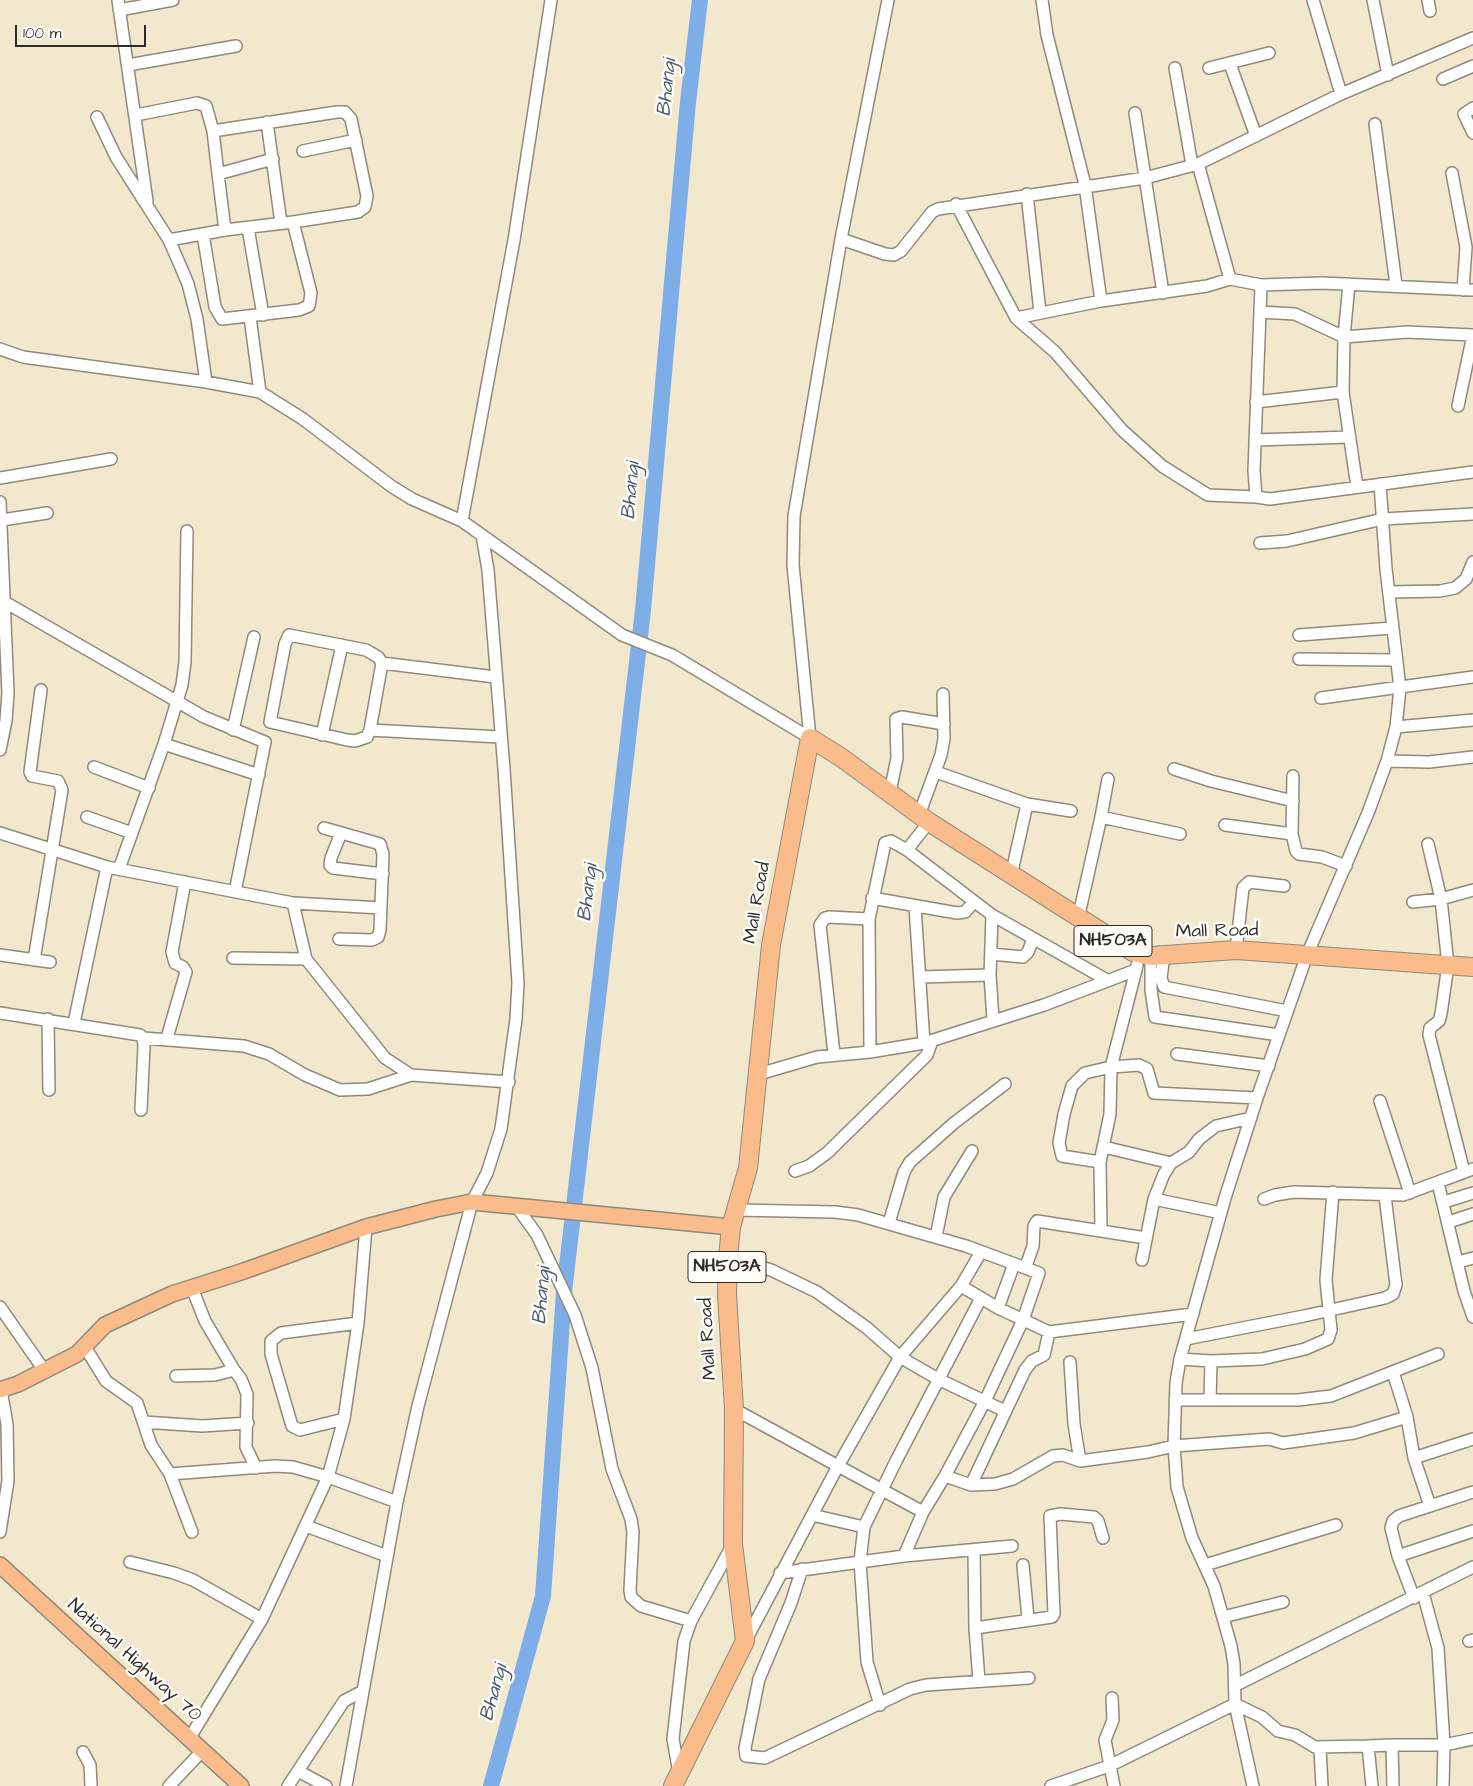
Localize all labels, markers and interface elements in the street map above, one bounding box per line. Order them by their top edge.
scale bar [18,15,149,47]
text: 100 m [23,23,62,44]
water label: Bhangi [653,58,683,118]
water label: Bhangi [618,461,646,521]
street label: Mall Road [740,860,776,946]
water label: Bhangi [574,863,604,923]
street label: Mall Road [1176,920,1258,944]
road number: NH503A [1074,926,1152,956]
road number: NH503A [688,1252,766,1282]
water label: Bhangi [529,1266,557,1326]
street label: Mall Road [695,1297,723,1381]
street label: National Highway 70 [62,1595,206,1727]
water label: Bhangi [476,1662,514,1724]

